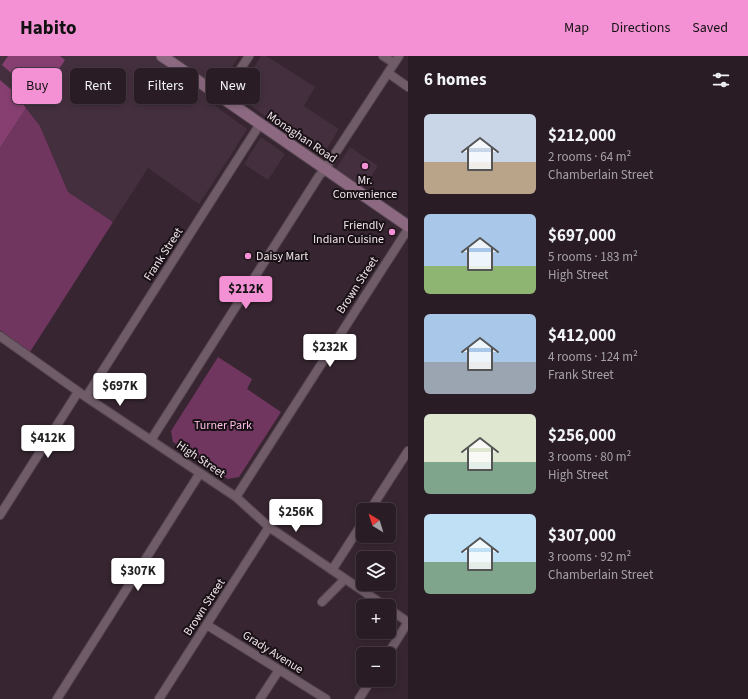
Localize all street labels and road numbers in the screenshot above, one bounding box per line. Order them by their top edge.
street label: Monaghan Road [263,108,340,167]
street label: Frank Street [140,224,187,284]
street label: Brown Street [333,253,382,317]
street label: High Street [173,437,229,482]
street label: Brown Street [180,575,229,639]
street label: Grady Avenue [239,627,307,678]

